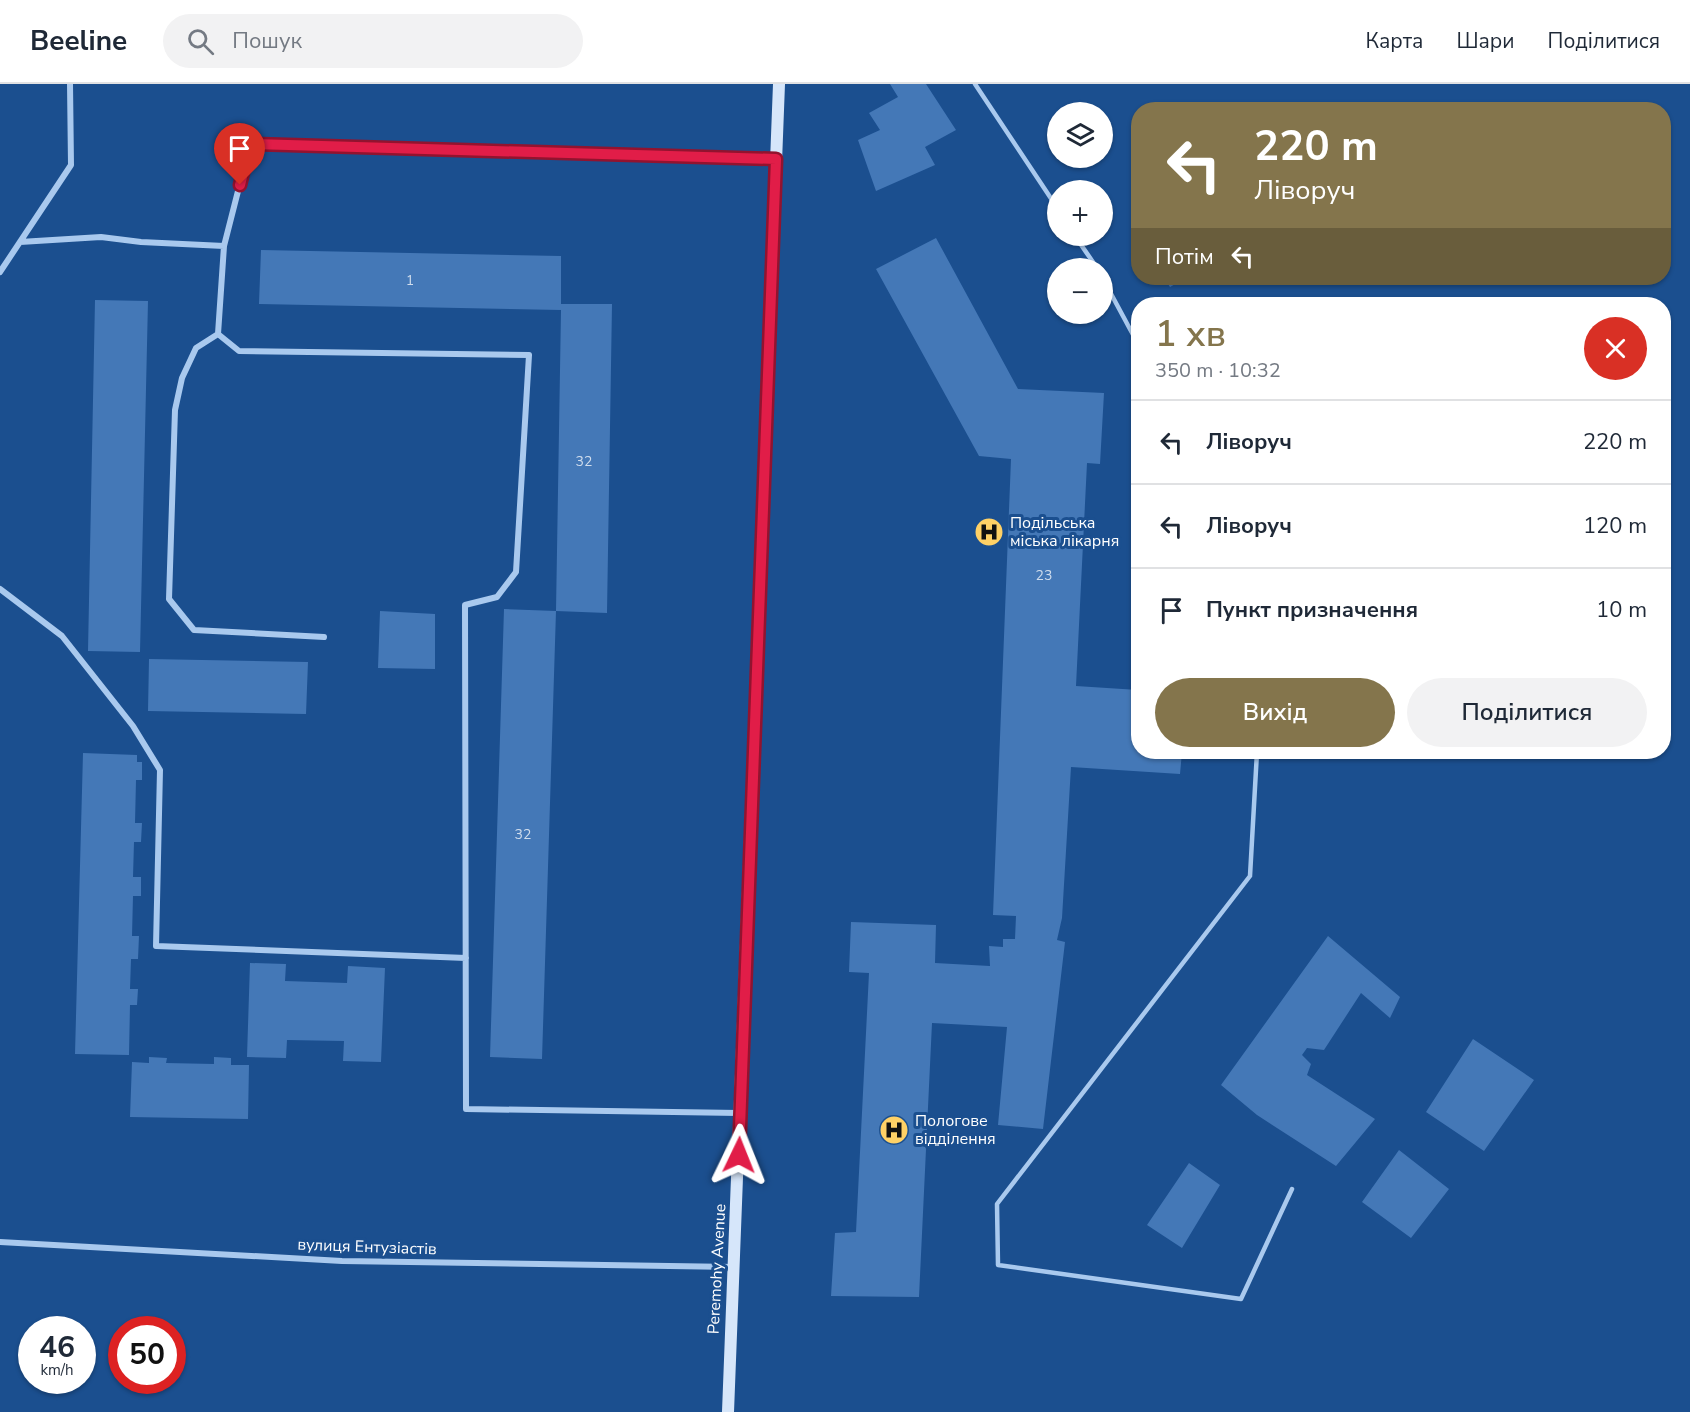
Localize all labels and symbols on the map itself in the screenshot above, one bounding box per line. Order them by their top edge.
pin [214,123,265,185]
house number: 1 [406,271,414,290]
house number: 32 [576,452,592,471]
place label: Подільська міська лікарня [1010,512,1119,552]
hospital icon: Подільська міська лікарня [973,516,1005,548]
house number: 23 [1036,566,1052,585]
house number: 32 [515,825,531,844]
place label: Пологове відділення [915,1110,996,1150]
hospital icon: Пологове відділення [878,1114,910,1146]
position arrow [707,1123,771,1187]
street label: Peremohy Avenue [703,1203,731,1335]
street label: вулиця Ентузіастів [297,1234,437,1260]
speed limit sign: 50 [108,1316,186,1394]

